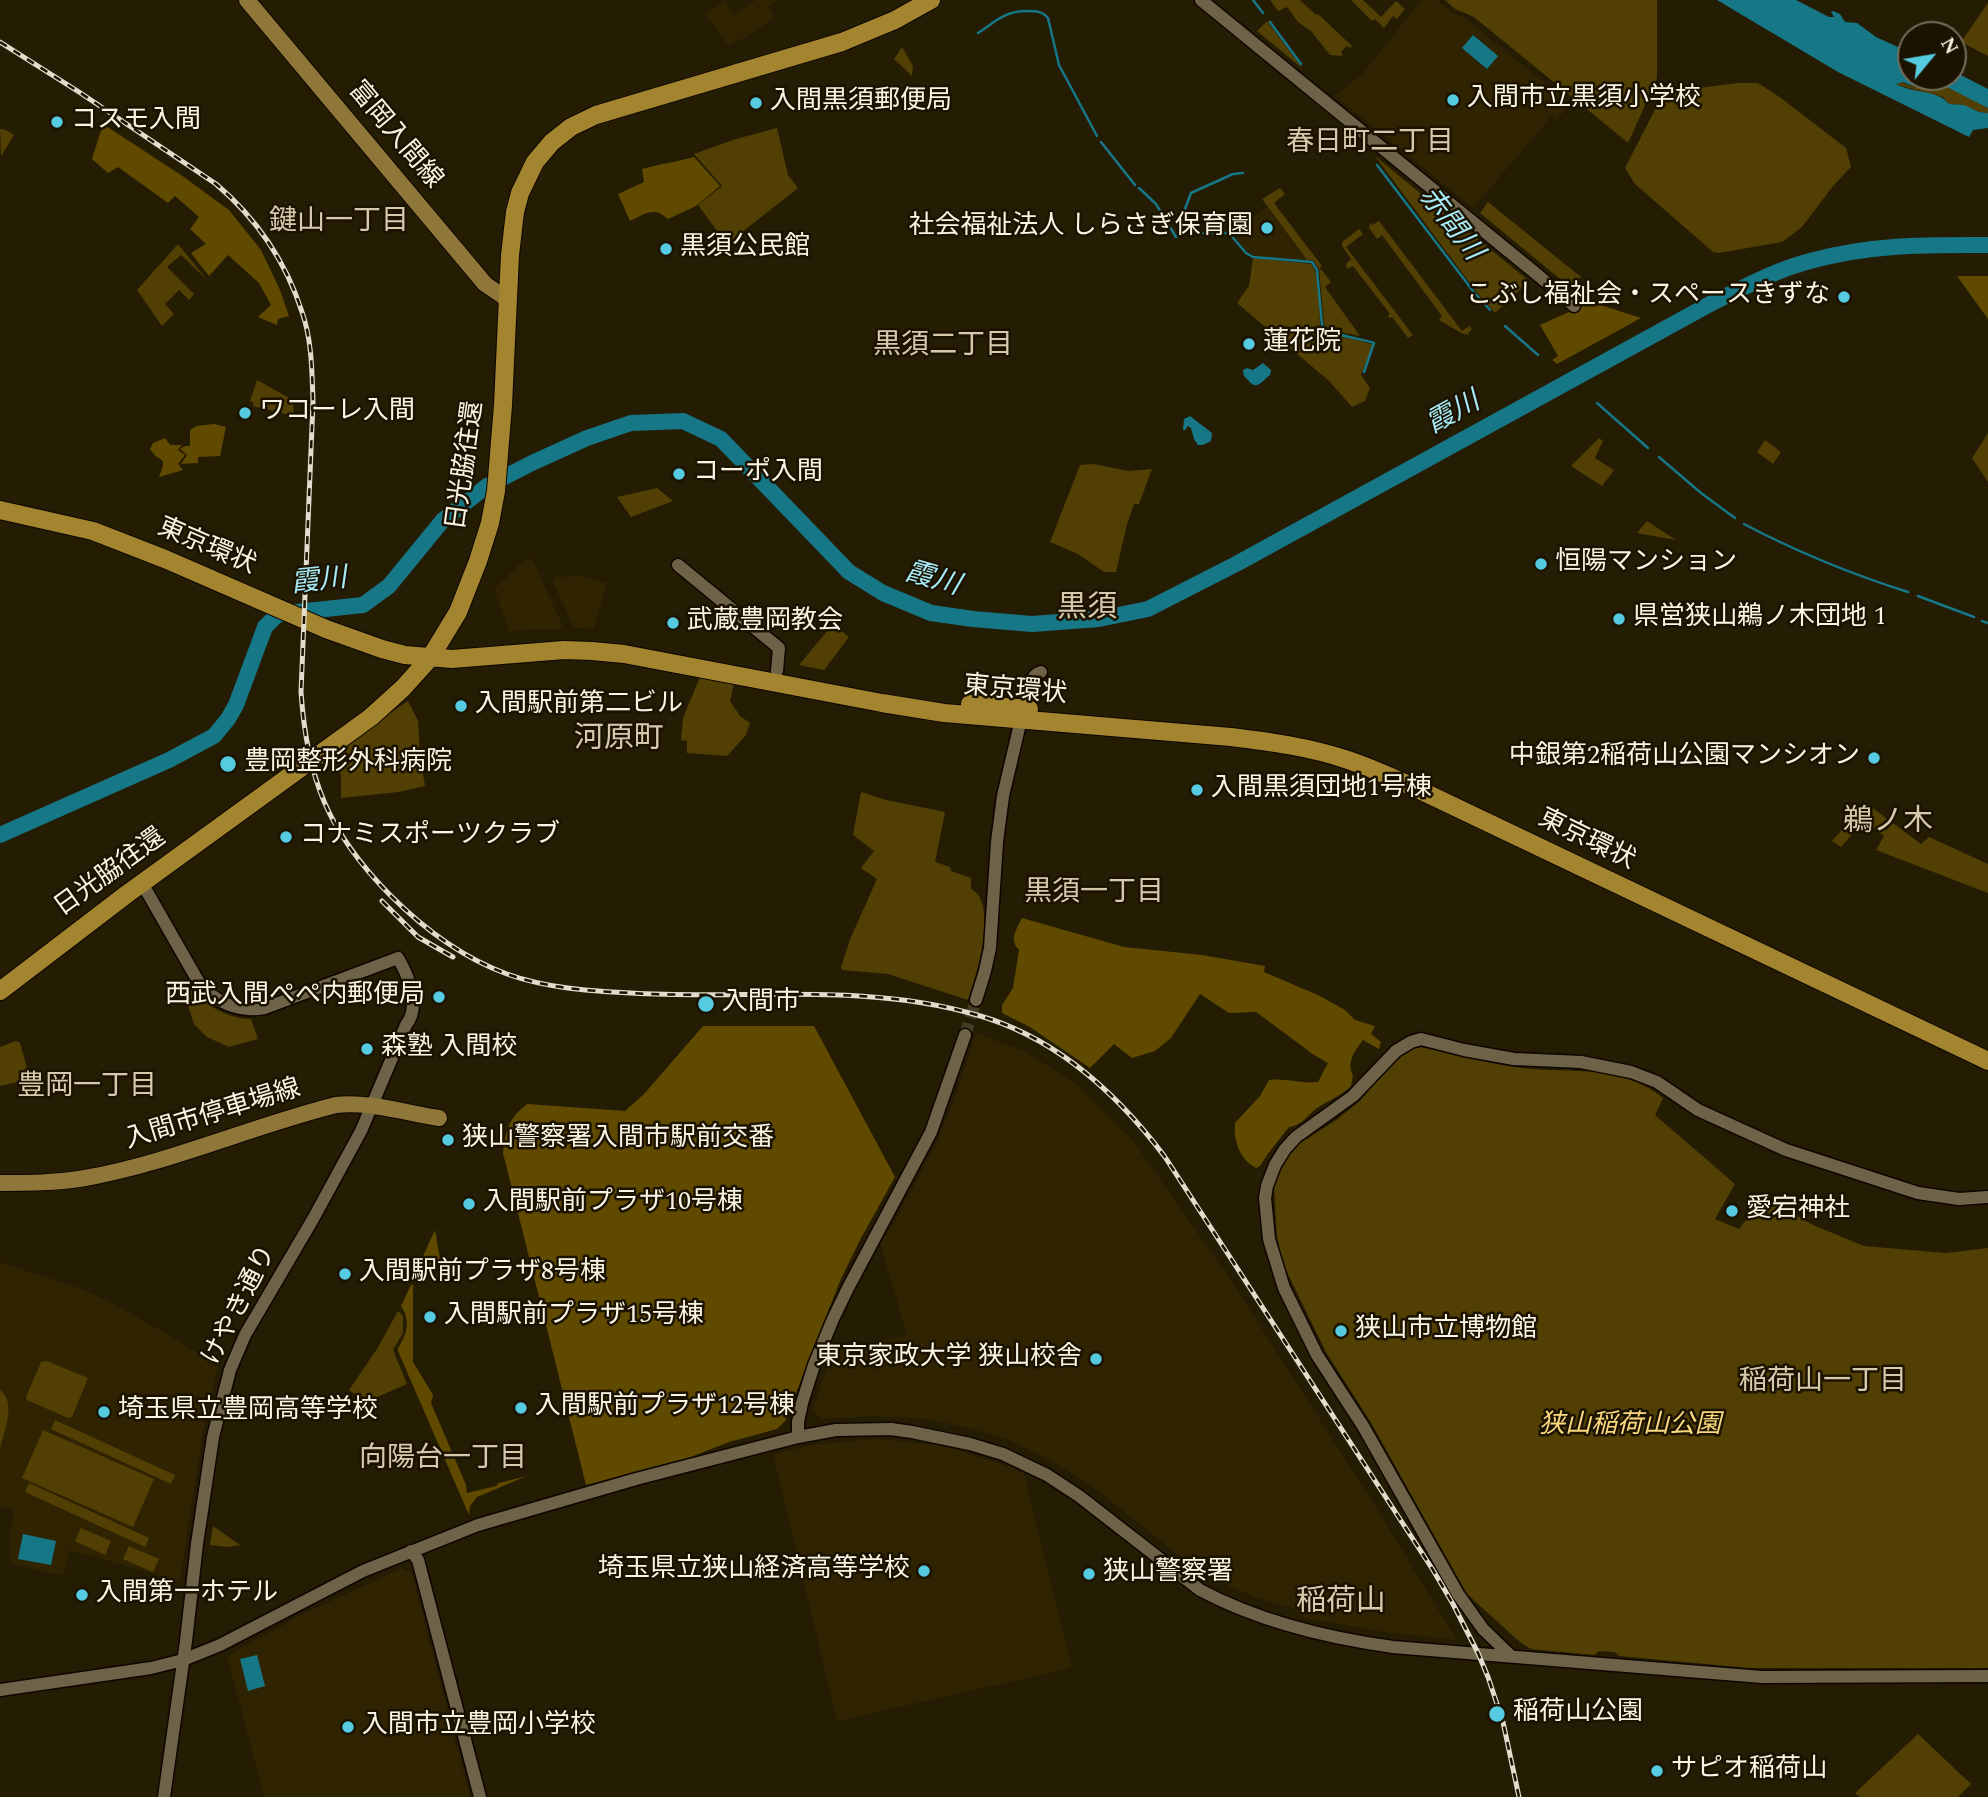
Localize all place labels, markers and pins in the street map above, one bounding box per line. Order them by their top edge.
place label: 入間市立黒須小学校 [1467,84,1701,116]
place label: 入間黒須郵便局 [770,87,952,119]
marker: 入間市立黒須小学校 [1445,92,1461,108]
marker: 入間黒須郵便局 [748,95,764,111]
place label: コスモ入間 [71,106,201,138]
marker: コスモ入間 [49,114,65,130]
place label: 社会福祉法人 しらさぎ保育園 [909,212,1253,244]
marker: 社会福祉法人 しらさぎ保育園 [1259,220,1275,236]
place label: 黒須公民館 [680,233,810,265]
marker: 黒須公民館 [658,241,674,257]
place label: こぶし福祉会・スペースきずな [1466,281,1830,313]
marker: こぶし福祉会・スペースきずな [1836,289,1852,305]
place label: 蓮花院 [1263,328,1341,360]
marker: 蓮花院 [1241,336,1257,352]
place label: ワコーレ入間 [259,397,415,429]
marker: ワコーレ入間 [237,405,253,421]
place label: コーポ入間 [693,458,823,490]
marker: コーポ入間 [671,466,687,482]
place label: 恒陽マンション [1555,548,1737,580]
marker: 恒陽マンション [1533,556,1549,572]
place label: 県営狭山鵜ノ木団地 1 [1633,603,1886,635]
place label: 武蔵豊岡教会 [687,607,843,639]
marker: 県営狭山鵜ノ木団地 1 [1611,611,1627,627]
marker: 武蔵豊岡教会 [665,615,681,631]
place label: 入間駅前第二ビル [475,690,683,722]
marker: 入間駅前第二ビル [453,698,469,714]
place label: 中銀第2稲荷山公園マンシオン [1509,742,1860,774]
place label: 豊岡整形外科病院 [244,748,452,780]
marker: 中銀第2稲荷山公園マンシオン [1866,750,1882,766]
marker: 豊岡整形外科病院 [218,754,238,774]
place label: 入間黒須団地1号棟 [1211,774,1432,806]
marker: 入間黒須団地1号棟 [1189,782,1205,798]
place label: コナミスポーツクラブ [300,821,560,853]
marker: コナミスポーツクラブ [278,829,294,845]
place label: 西武入間ぺぺ内郵便局 [165,981,425,1013]
place label: 入間市 [722,988,800,1020]
marker: 西武入間ぺぺ内郵便局 [431,989,447,1005]
marker: 入間市 [696,994,716,1014]
place label: 森塾 入間校 [381,1033,517,1065]
marker: 森塾 入間校 [359,1041,375,1057]
place label: 狭山警察署入間市駅前交番 [462,1124,774,1156]
marker: 狭山警察署入間市駅前交番 [440,1132,456,1148]
place label: 入間駅前プラザ10号棟 [483,1188,743,1220]
place label: 愛宕神社 [1746,1195,1850,1227]
marker: 入間駅前プラザ10号棟 [461,1196,477,1212]
marker: 愛宕神社 [1724,1203,1740,1219]
place label: 入間駅前プラザ8号棟 [359,1258,606,1290]
marker: 入間駅前プラザ8号棟 [337,1266,353,1282]
place label: 入間駅前プラザ15号棟 [444,1301,704,1333]
marker: 入間駅前プラザ15号棟 [422,1309,438,1325]
place label: 狭山市立博物館 [1355,1315,1537,1347]
marker: 狭山市立博物館 [1333,1323,1349,1339]
place label: 東京家政大学 狭山校舎 [816,1343,1082,1375]
marker: 東京家政大学 狭山校舎 [1088,1351,1104,1367]
place label: 入間駅前プラザ12号棟 [535,1392,795,1424]
place label: 埼玉県立豊岡高等学校 [118,1396,378,1428]
marker: 入間駅前プラザ12号棟 [513,1400,529,1416]
marker: 埼玉県立豊岡高等学校 [96,1404,112,1420]
place label: 埼玉県立狭山経済高等学校 [598,1555,910,1587]
place label: 狭山警察署 [1103,1558,1233,1590]
marker: 埼玉県立狭山経済高等学校 [916,1563,932,1579]
marker: 狭山警察署 [1081,1566,1097,1582]
place label: 入間第一ホテル [96,1579,278,1611]
marker: 入間第一ホテル [74,1587,90,1603]
place label: 稲荷山公園 [1513,1698,1643,1730]
marker: 稲荷山公園 [1487,1704,1507,1724]
place label: 入間市立豊岡小学校 [362,1711,596,1743]
marker: 入間市立豊岡小学校 [340,1719,356,1735]
place label: サピオ稲荷山 [1671,1755,1827,1787]
marker: サピオ稲荷山 [1649,1763,1665,1779]

